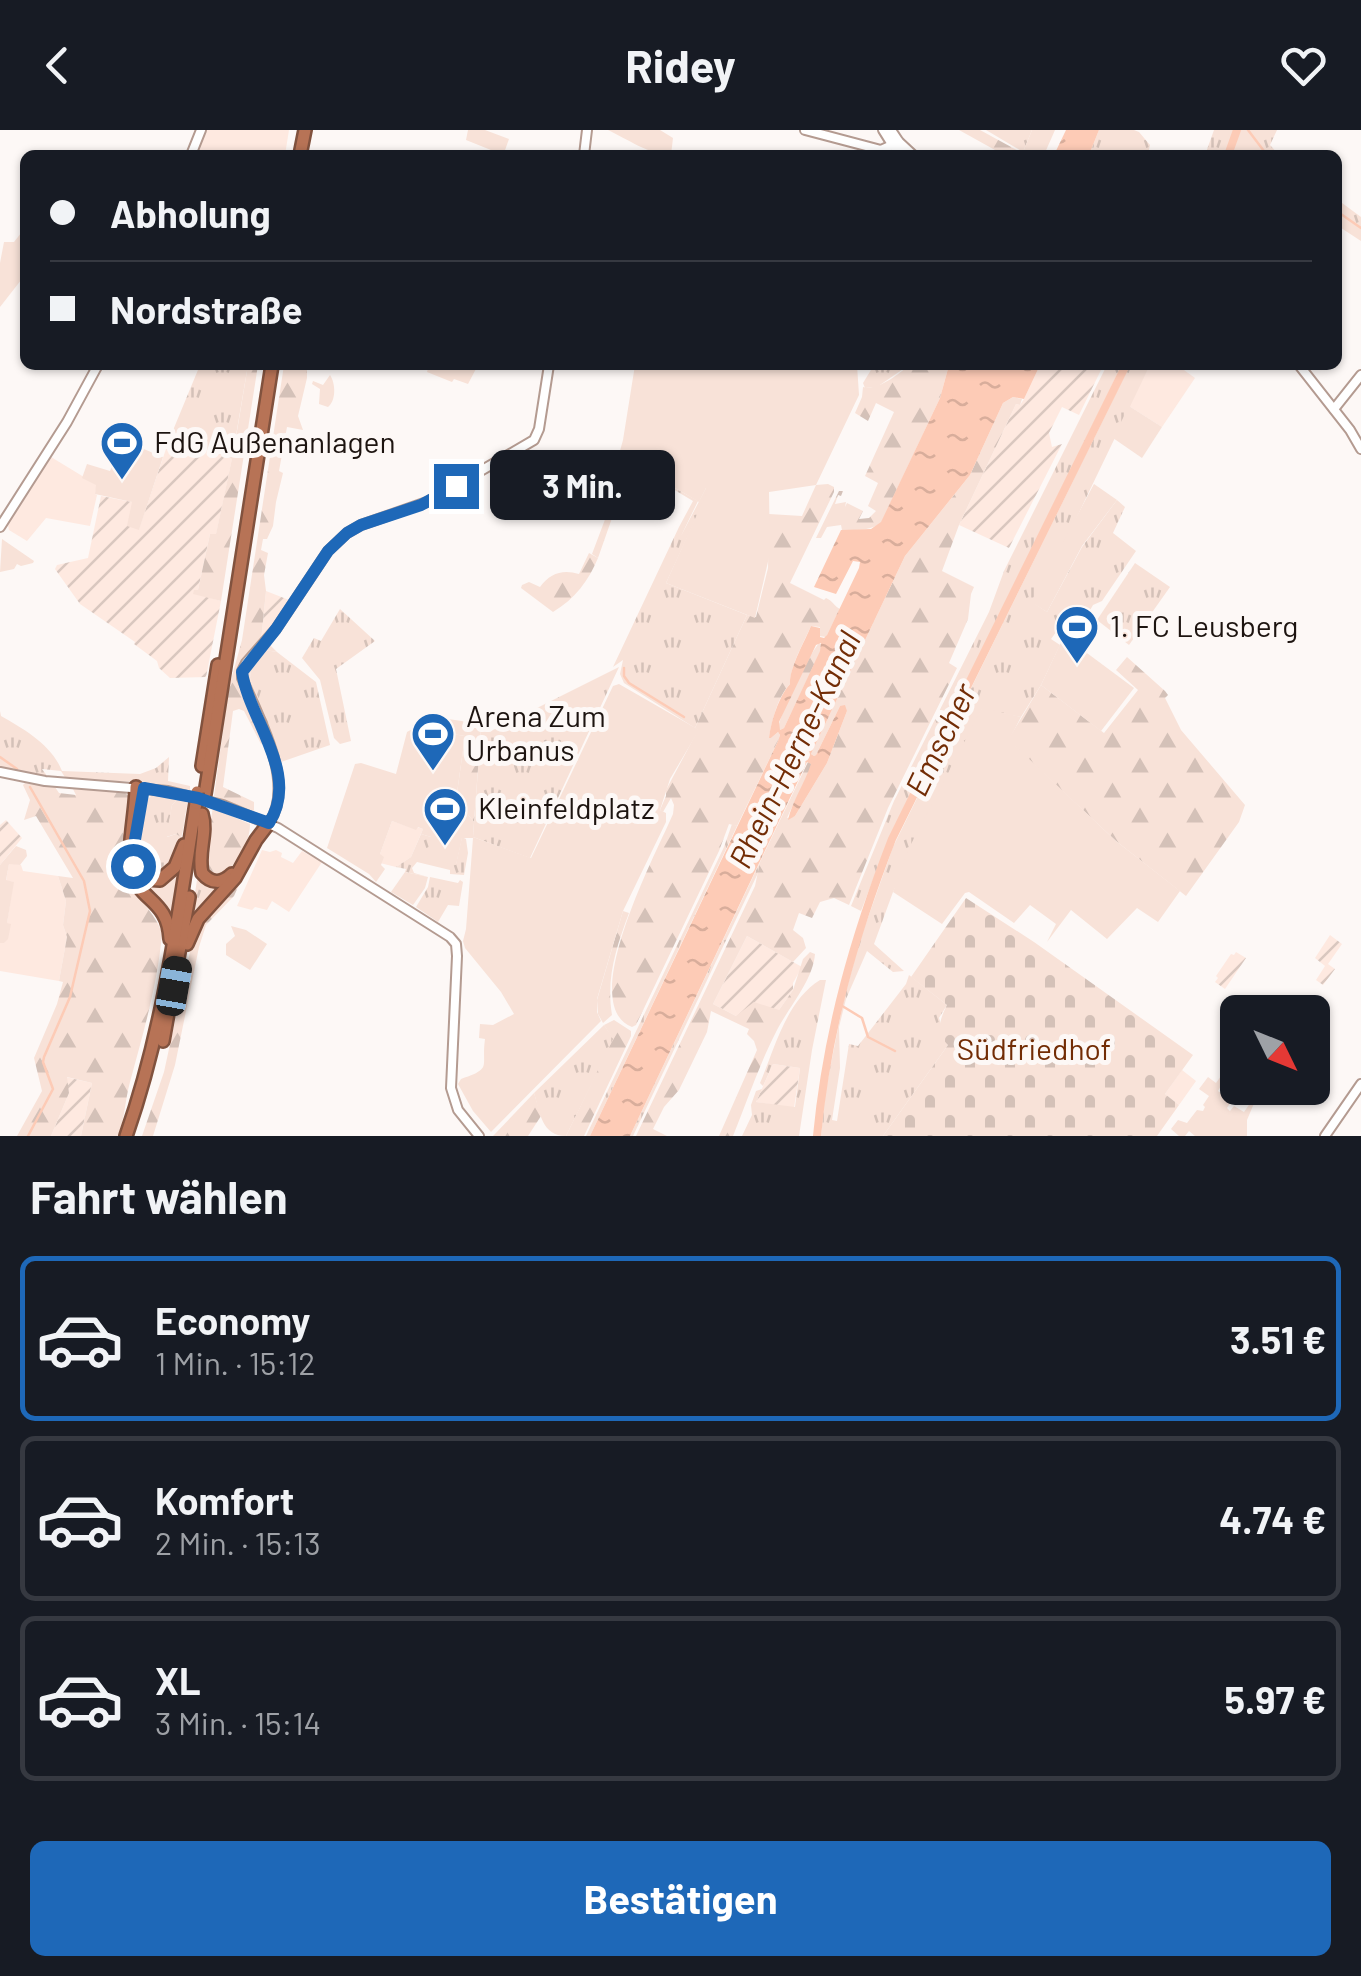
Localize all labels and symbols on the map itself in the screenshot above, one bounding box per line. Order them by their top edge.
sports icon: FdG Außenanlagen [99,420,145,481]
place label: FdG Außenanlagen [154,423,396,459]
callout: 3 Min. [491,451,676,521]
route end [434,464,479,509]
sports icon: 1. FC Leusberg [1054,604,1100,665]
place label: 1. FC Leusberg [1110,607,1298,643]
water label: Rhein-Herne-Kanal [719,625,867,874]
water label: Emscher [896,675,983,801]
place label: Arena Zum Urbanus [466,697,606,767]
sports icon: Arena Zum Urbanus [410,711,456,772]
sports icon: Kleinfeldplatz [422,786,468,847]
place label: Kleinfeldplatz [478,789,655,825]
route start [111,844,156,889]
car [154,954,194,1018]
north arrow [1220,995,1330,1105]
park label: Südfriedhof [957,1030,1111,1066]

